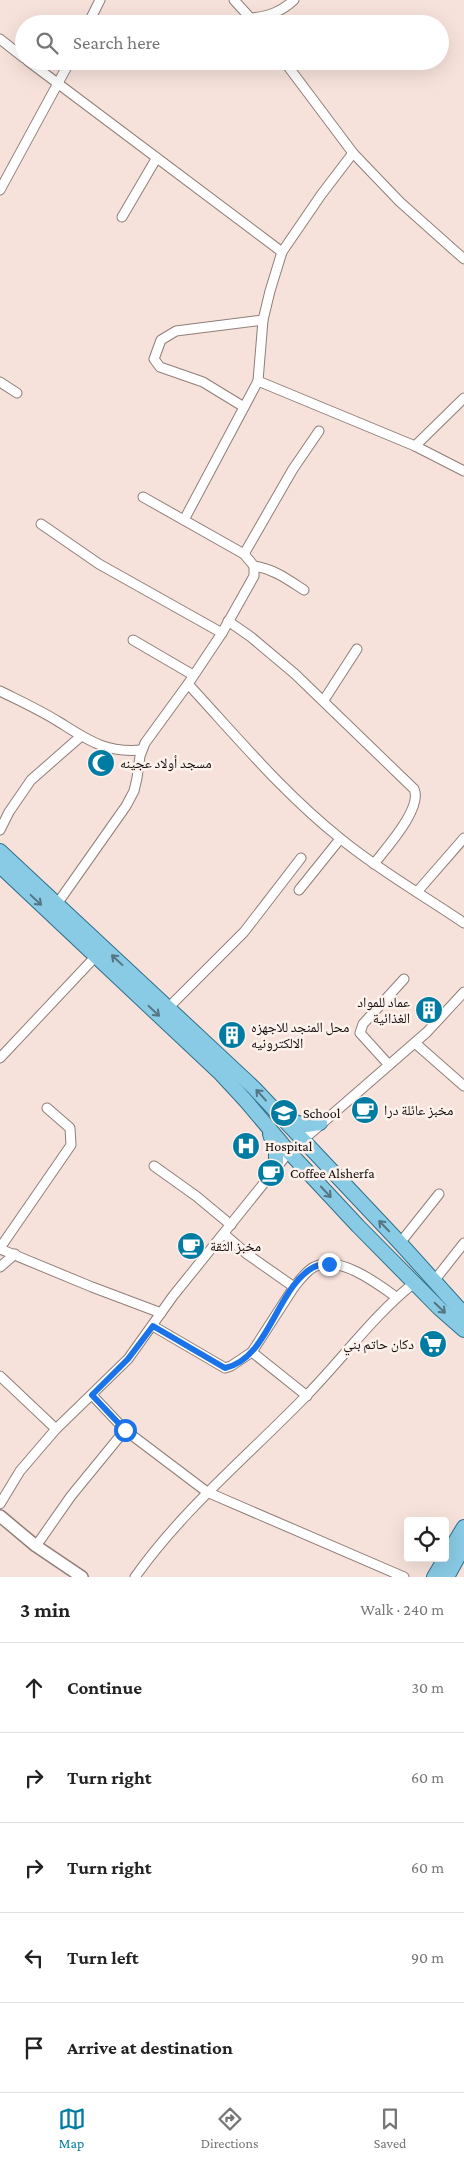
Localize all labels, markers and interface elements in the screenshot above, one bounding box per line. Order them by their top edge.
search box [15,15,449,70]
icon: search [33,29,61,57]
text: Search here [73,32,160,53]
mosque icon: مسجد أولاد عجينه [86,748,116,778]
place label: مسجد أولاد عجينه [120,755,212,772]
one-way arrow [29,894,42,906]
one-way arrow [111,954,123,966]
place label: عماد للمواد الغذائية [357,994,410,1026]
building icon: عماد للمواد الغذائية [414,995,444,1025]
one-way arrow [148,1005,160,1017]
place label: محل المنجد للاجهزه الالكترونيه [251,1019,349,1052]
building icon: محل المنجد للاجهزه الالكترونيه [217,1020,247,1050]
one-way arrow [255,1089,267,1102]
cafe icon: مخبز عائلة درا [350,1095,380,1125]
school or university icon: School [269,1098,299,1128]
place label: مخبز عائلة درا [384,1102,453,1119]
place label: School [303,1105,341,1121]
hospital icon: Hospital [231,1131,261,1161]
place label: Hospital [265,1138,313,1154]
cafe icon: Coffee Alsherfa [256,1158,286,1188]
place label: Coffee Alsherfa [290,1165,375,1181]
one-way arrow [320,1185,332,1198]
one-way arrow [378,1220,390,1233]
cafe icon: مخبز الثقة [176,1231,206,1261]
place label: مخبز الثقة [210,1238,261,1255]
route end [318,1253,341,1276]
one-way arrow [433,1302,446,1314]
supermarket icon: دكان حاتم بني [418,1329,448,1359]
place label: دكان حاتم بني [343,1336,414,1356]
route start [114,1419,137,1442]
map controls [404,1517,449,1562]
button: locate [404,1517,449,1562]
text: 3 min [20,1598,70,1622]
text: Walk · 240 m [360,1601,444,1618]
icon: ahead [20,1674,48,1702]
text: Continue [67,1677,142,1698]
text: 30 m [412,1679,444,1696]
icon: right [20,1764,48,1792]
text: Turn right [67,1767,152,1788]
text: 60 m [411,1769,444,1786]
icon: right [20,1854,48,1882]
text: Turn right [67,1857,152,1878]
text: 60 m [411,1859,444,1876]
icon: left [20,1944,48,1972]
text: Turn left [67,1947,139,1968]
text: 90 m [411,1949,444,1966]
icon: arrive [20,2034,48,2062]
text: Arrive at destination [67,2037,233,2058]
tab: Map [58,2105,86,2151]
tab: Directions [201,2105,259,2151]
tab: Saved [374,2105,406,2151]

